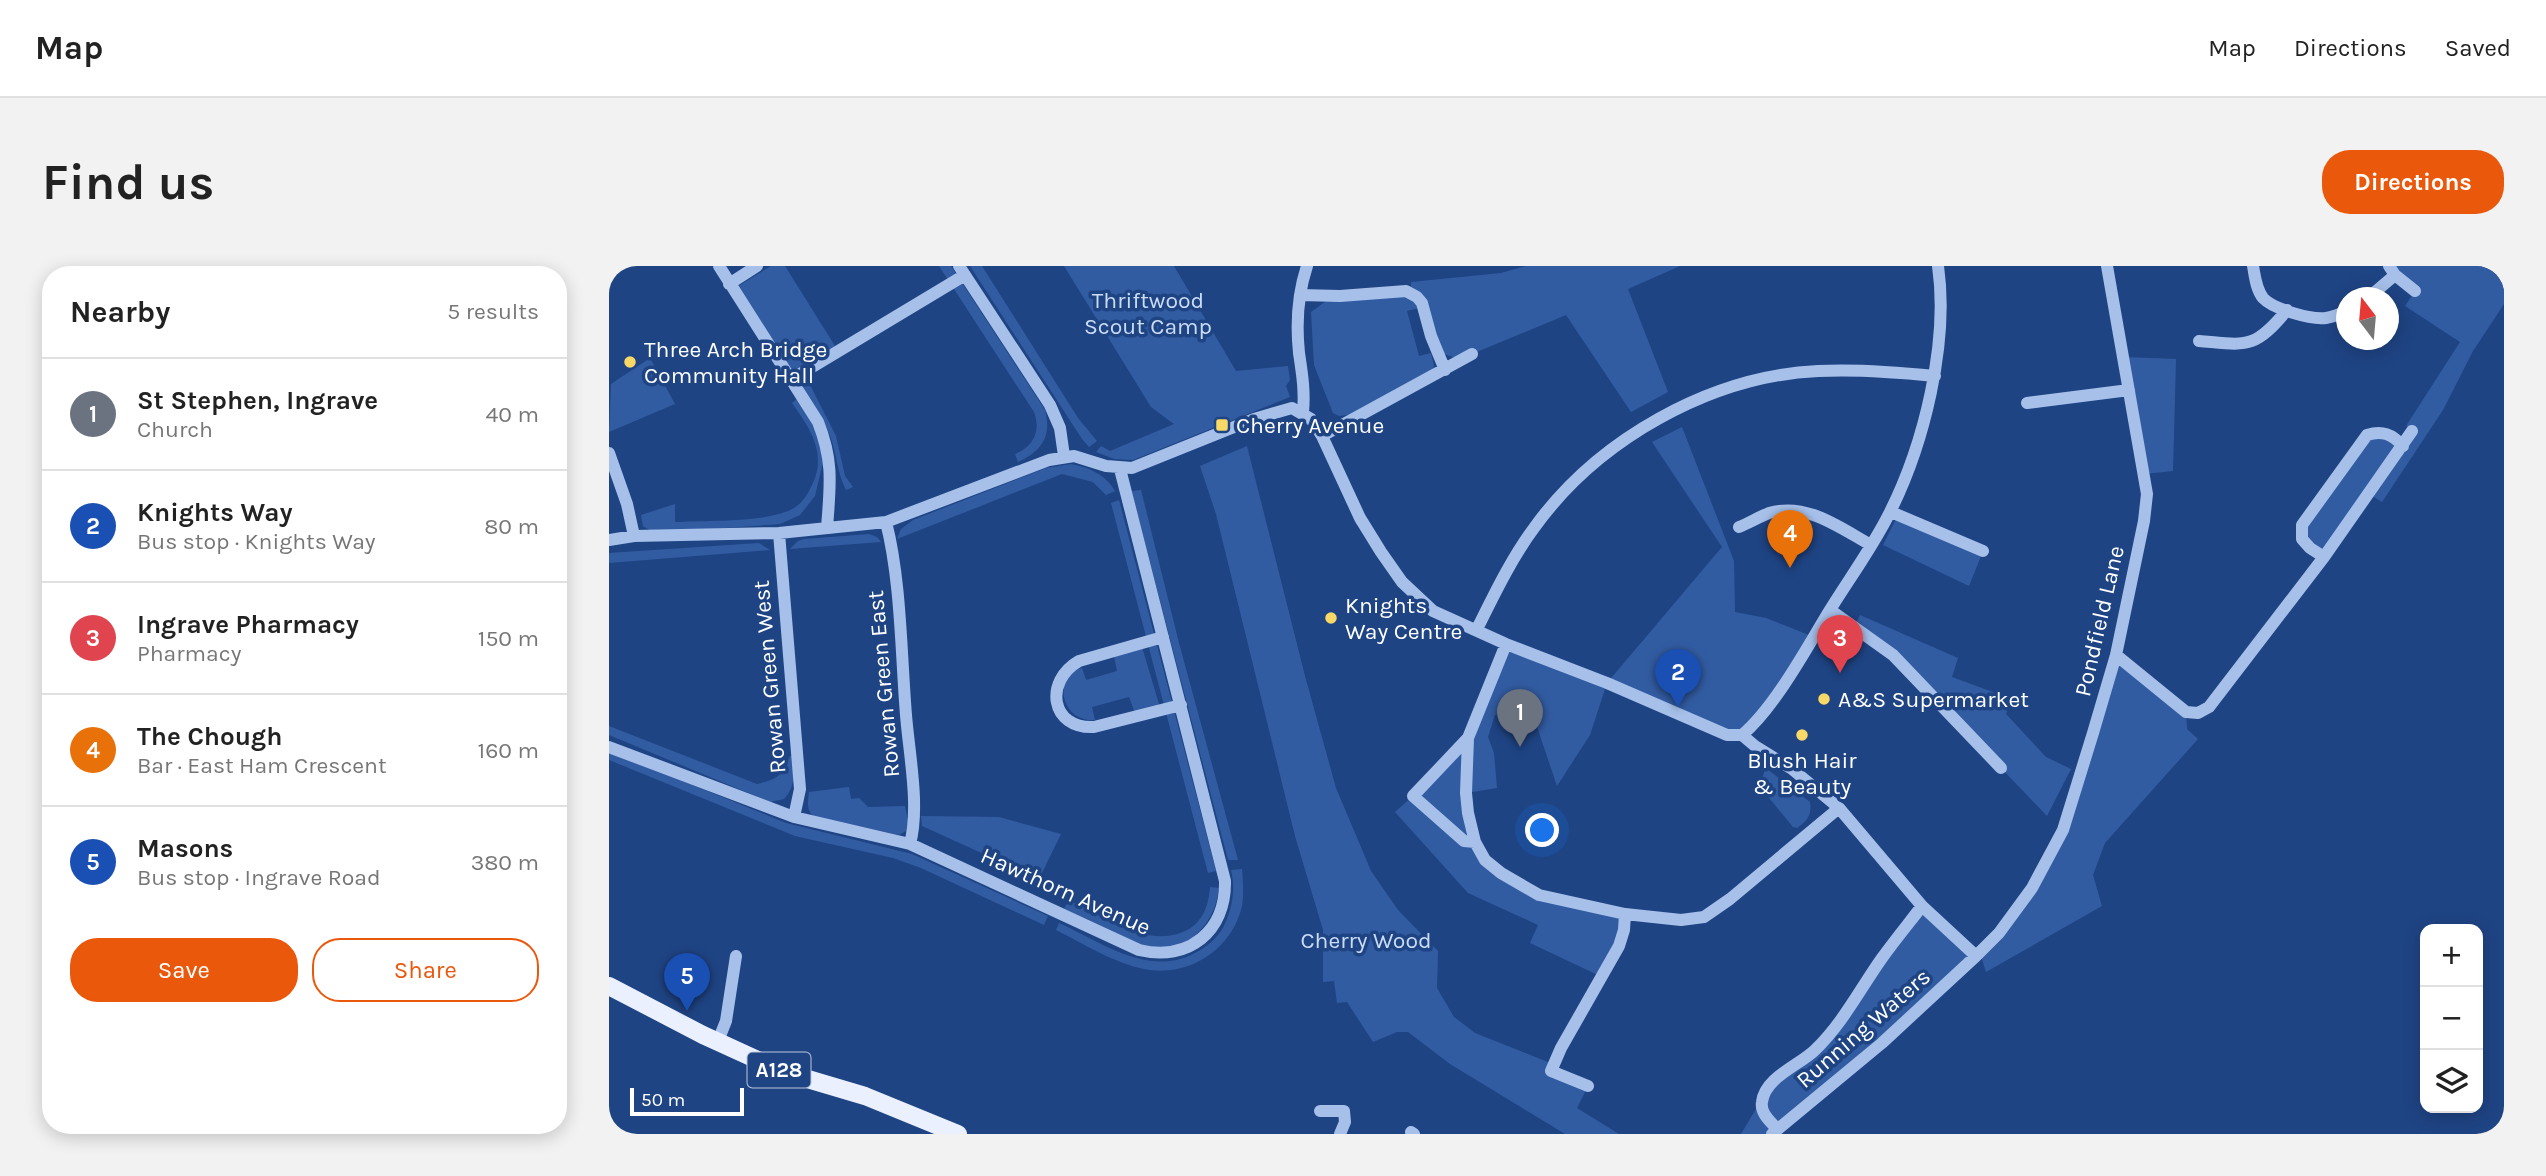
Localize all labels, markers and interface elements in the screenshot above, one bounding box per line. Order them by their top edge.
text: Map [35,29,103,67]
text: Map [2208,34,2256,62]
text: Directions [2294,34,2407,62]
text: Saved [2445,34,2511,62]
button: Directions [2322,150,2504,214]
text: Find us [42,154,214,211]
park label: Thriftwood Scout Camp [1084,287,1212,340]
north arrow [2336,287,2399,350]
text: Nearby [70,294,170,330]
text: 5 results [447,298,539,325]
place label: Three Arch Bridge Community Hall [644,336,827,389]
marker: Three Arch Bridge Community Hall [622,354,638,370]
text: St Stephen, Ingrave [137,385,378,416]
text: 1 [89,401,97,428]
text: 40 m [486,401,539,428]
place label: Cherry Avenue [1236,412,1384,439]
text: Church [137,416,213,443]
marker: Cherry Avenue [1214,417,1230,433]
text: Knights Way [137,497,292,528]
pin: 4 [1767,510,1813,568]
text: 2 [86,513,100,540]
text: 80 m [484,513,539,540]
text: Bus stop · Knights Way [137,528,376,555]
street label: Pondfield Lane [2069,543,2130,699]
street label: Rowan Green West [748,579,791,775]
street label: Rowan Green East [862,589,905,779]
place label: Knights Way Centre [1345,592,1462,645]
text: Ingrave Pharmacy [137,609,359,640]
marker: Knights Way Centre [1323,610,1339,626]
pin: 3 [1817,615,1863,673]
text: 3 [86,625,100,652]
text: 150 m [478,625,539,652]
text: Pharmacy [137,640,241,667]
pin: 2 [1655,649,1701,707]
place label: A&S Supermarket [1838,686,2029,713]
pin: 1 [1497,689,1543,747]
marker: A&S Supermarket [1816,691,1832,707]
text: The Chough [137,721,282,752]
marker: Blush Hair & Beauty [1794,727,1810,743]
text: 4 [86,737,100,764]
text: 160 m [478,737,539,764]
place label: Blush Hair & Beauty [1747,747,1857,800]
text: Bar · East Ham Crescent [137,752,387,779]
your location [1525,813,1559,847]
text: Masons [137,833,233,864]
street label: Hawthorn Avenue [977,842,1155,941]
text: 5 [86,849,100,876]
text: 380 m [471,849,539,876]
text: Bus stop · Ingrave Road [137,864,381,891]
map controls [2420,924,2483,1113]
button: + [2420,924,2483,987]
park label: Cherry Wood [1300,927,1432,954]
button: Save [70,938,298,1002]
button: Share [312,938,539,1002]
pin: 5 [664,953,710,1011]
street label: Running Waters [1791,963,1936,1094]
button: − [2420,987,2483,1050]
button: layers [2420,1050,2483,1113]
road number: A128 [747,1052,811,1088]
scale bar [630,1085,744,1117]
text: 50 m [641,1089,685,1111]

